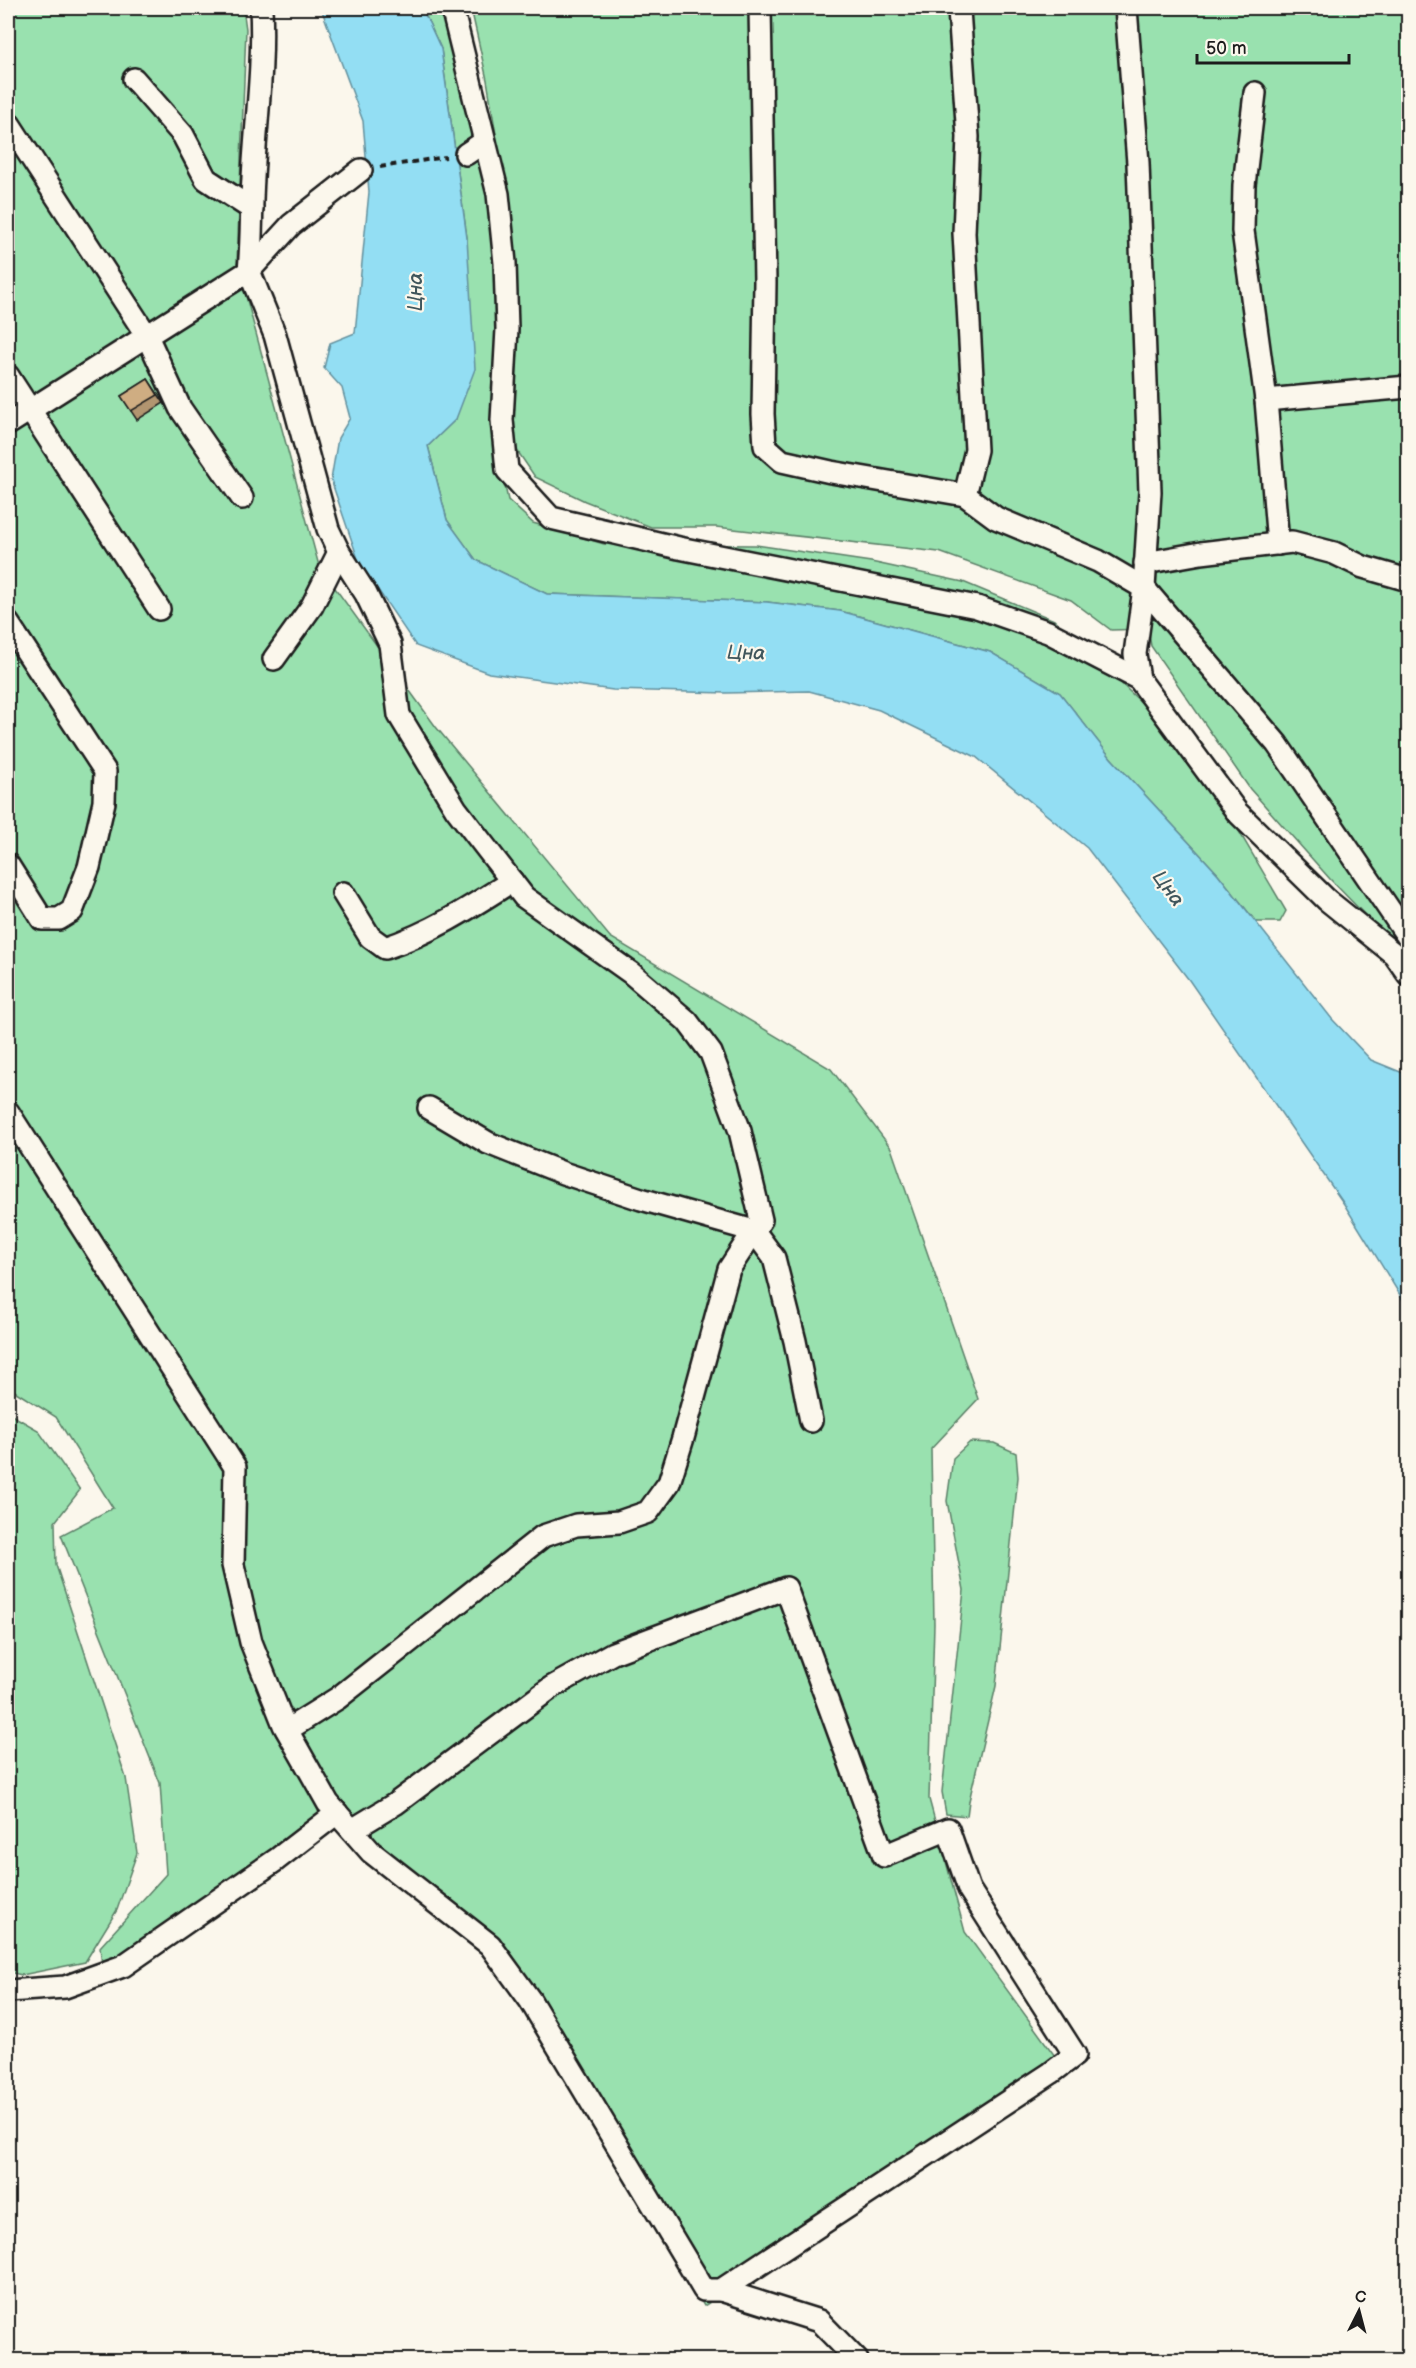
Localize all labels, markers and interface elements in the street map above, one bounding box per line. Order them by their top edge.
scale bar [1197,27,1348,65]
text: 50 m [1206,38,1247,59]
water label: Цна [404,273,428,311]
water label: Цна [727,641,765,665]
water label: Цна [1147,866,1189,911]
north arrow [1329,2281,1389,2341]
text: С [1354,2288,1367,2308]

